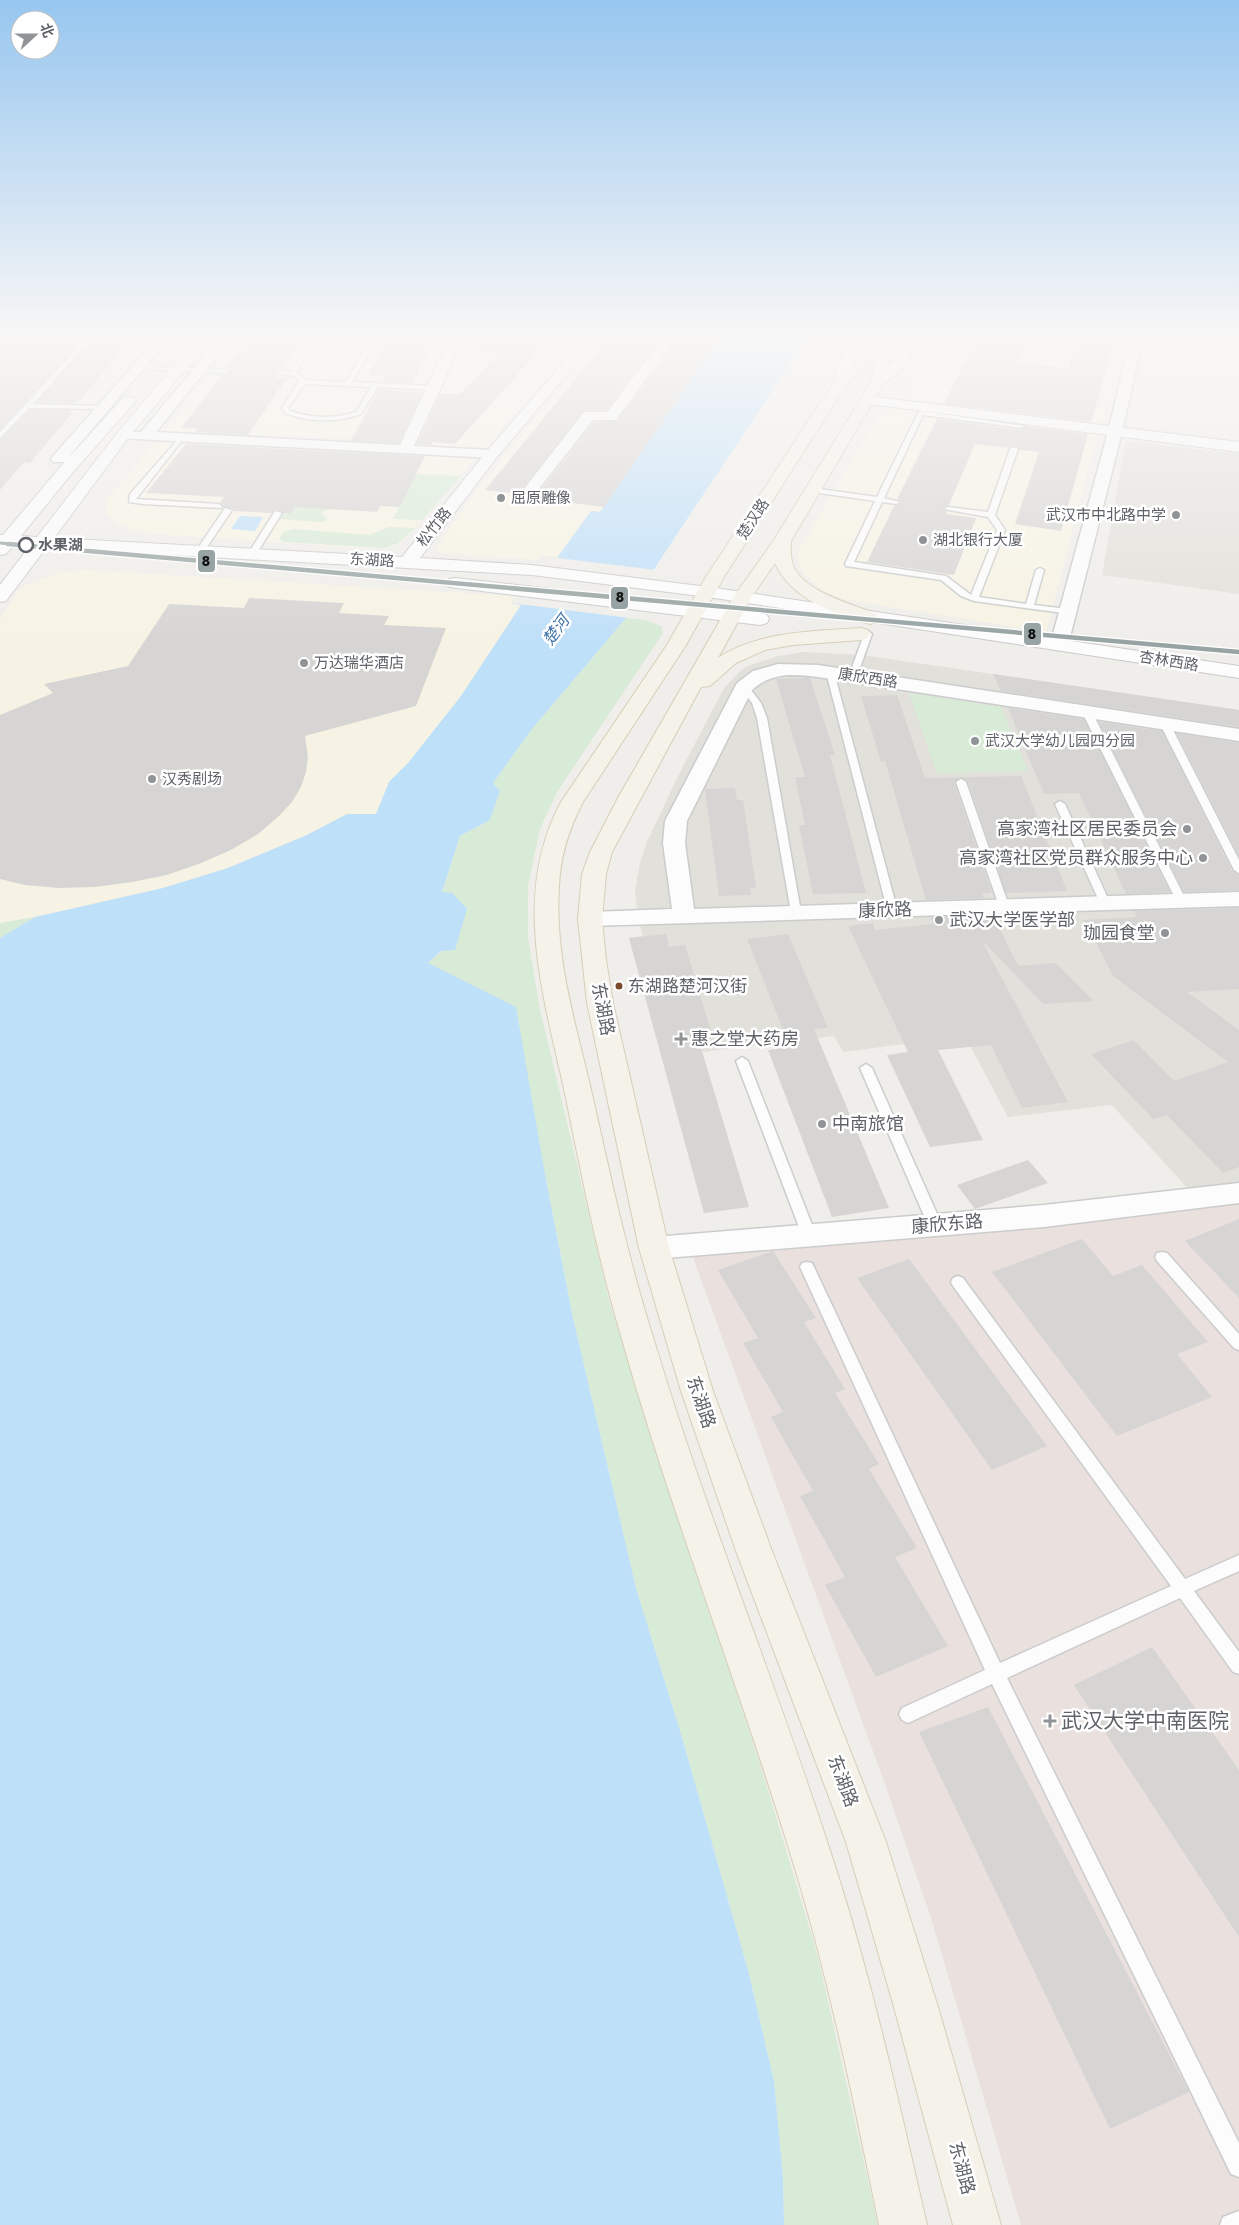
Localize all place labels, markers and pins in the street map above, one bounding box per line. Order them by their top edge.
place label: 屈原雕像 [511,487,571,509]
marker: 屈原雕像 [495,492,507,504]
place label: 武汉市中北路中学 [1046,504,1166,526]
marker: 武汉市中北路中学 [1170,509,1182,521]
place label: 湖北银行大厦 [933,529,1023,551]
place label: 水果湖 [38,534,83,556]
marker: 湖北银行大厦 [917,534,929,546]
marker: 水果湖 [18,537,34,553]
place label: 万达瑞华酒店 [314,652,404,674]
marker: 万达瑞华酒店 [298,657,310,669]
place label: 武汉大学幼儿园四分园 [985,730,1135,752]
marker: 武汉大学幼儿园四分园 [969,735,981,747]
place label: 汉秀剧场 [162,768,222,790]
marker: 汉秀剧场 [146,773,158,785]
place label: 高家湾社区居民委员会 [997,816,1177,842]
marker: 高家湾社区居民委员会 [1181,823,1193,835]
place label: 高家湾社区党员群众服务中心 [959,845,1193,871]
marker: 高家湾社区党员群众服务中心 [1197,852,1209,864]
place label: 武汉大学医学部 [949,907,1075,933]
marker: 武汉大学医学部 [933,914,945,926]
place label: 珈园食堂 [1083,920,1155,946]
marker: 珈园食堂 [1159,927,1171,939]
place label: 东湖路楚河汉街 [628,974,747,998]
marker: 东湖路楚河汉街 [614,981,624,991]
place label: 惠之堂大药房 [691,1026,799,1052]
marker: 惠之堂大药房 [675,1033,687,1045]
place label: 中南旅馆 [832,1111,904,1137]
marker: 中南旅馆 [816,1118,828,1130]
place label: 武汉大学中南医院 [1061,1706,1229,1736]
marker: 武汉大学中南医院 [1043,1714,1057,1728]

